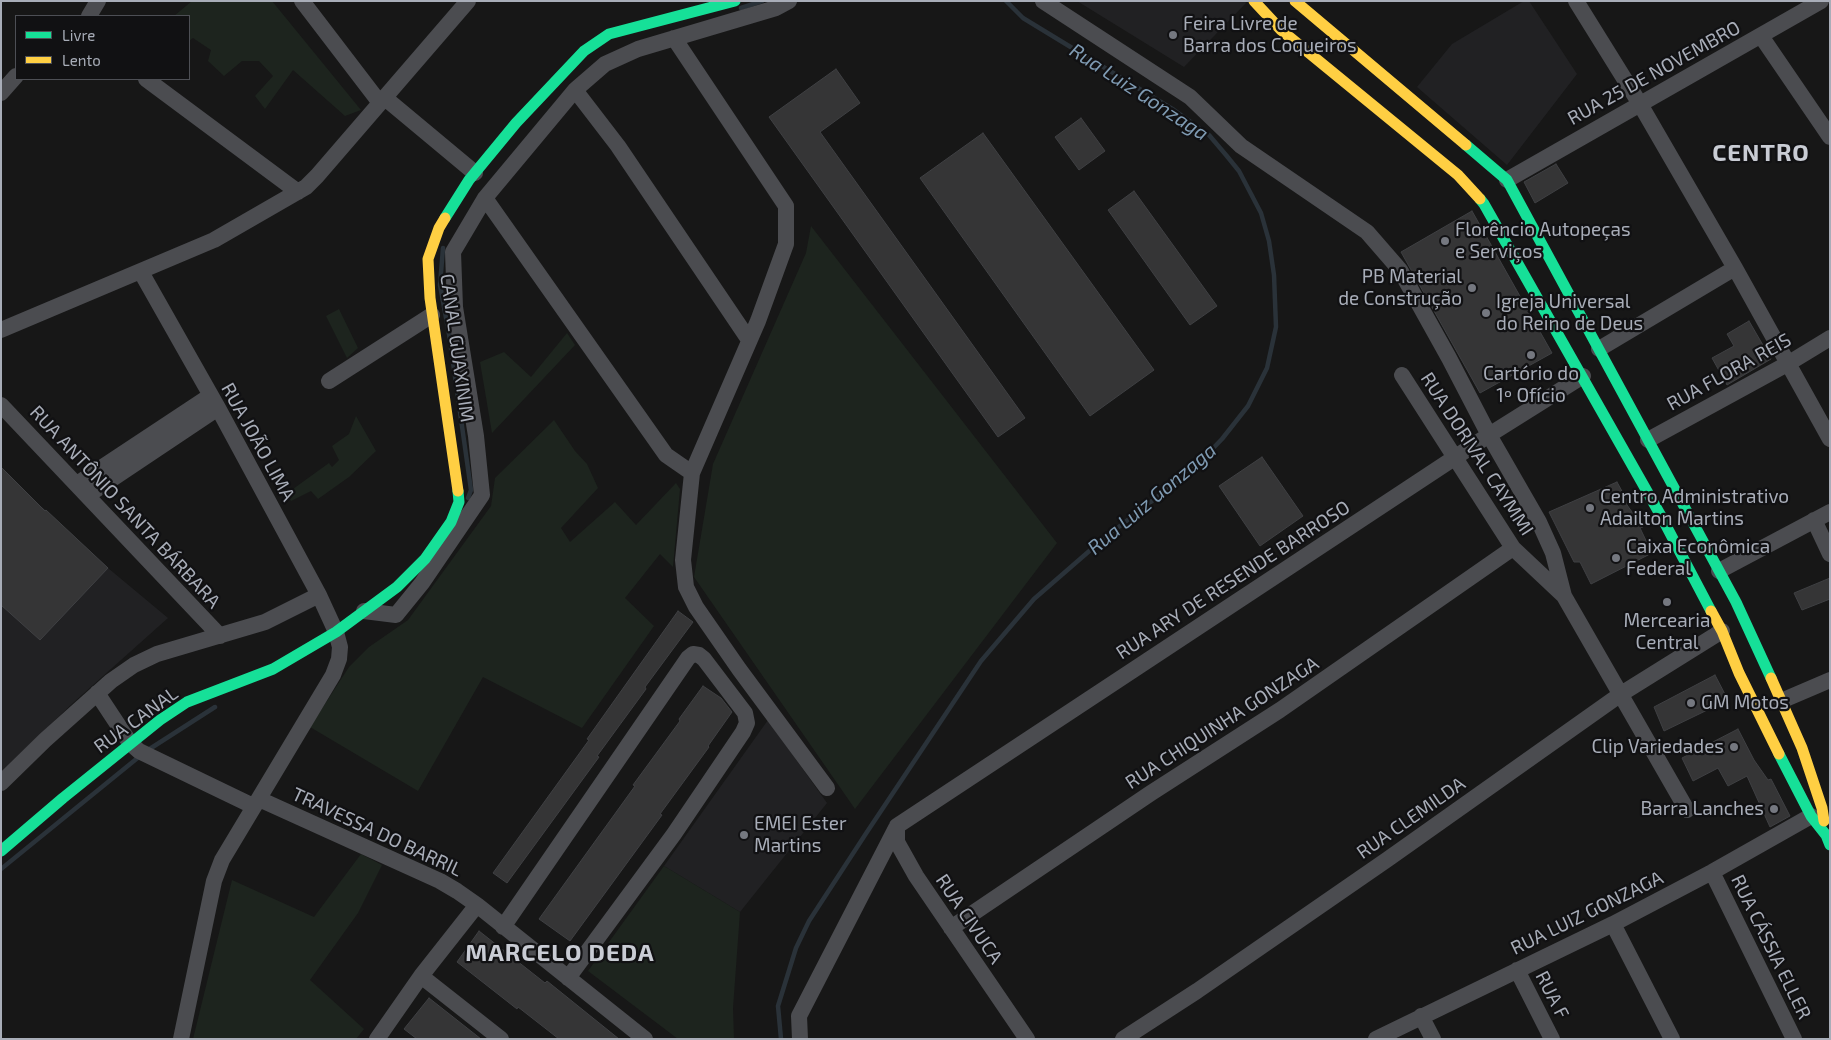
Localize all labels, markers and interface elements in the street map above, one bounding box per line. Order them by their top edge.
place label: Feira Livre de Barra dos Coqueiros [1183,13,1357,57]
legend [15,15,190,80]
street label: RUA 25 DE NOVEMBRO [1564,16,1744,130]
text: Livre [62,26,95,44]
marker: Feira Livre de Barra dos Coqueiros [1167,29,1179,41]
water label: Rua Luiz Gonzaga [1065,38,1213,146]
text: Lento [62,51,101,69]
district label: CENTRO [1711,139,1811,167]
place label: Florêncio Autopeças e Serviços [1455,219,1631,263]
marker: Florêncio Autopeças e Serviços [1439,235,1451,247]
place label: PB Material de Construção [1338,266,1462,310]
street label: CANAL GUAXINIM [435,272,479,424]
marker: PB Material de Construção [1466,282,1478,294]
place label: Igreja Universal do Reino de Deus [1496,291,1643,335]
marker: Igreja Universal do Reino de Deus [1480,307,1492,319]
street label: RUA FLORA REIS [1663,328,1795,416]
marker: Cartório do 1º Ofício [1525,349,1537,361]
place label: Cartório do 1º Ofício [1483,363,1579,407]
street label: RUA DORIVAL CAYMMI [1416,368,1538,540]
street label: RUA JOÃO LIMA [216,379,300,505]
street label: RUA ANTÔNIO SANTA BÁRBARA [25,401,225,613]
water label: Rua Luiz Gonzaga [1083,438,1221,560]
place label: Centro Administrativo Adailton Martins [1600,486,1789,530]
street label: RUA ARY DE RESENDE BARROSO [1112,496,1354,664]
marker: Centro Administrativo Adailton Martins [1584,502,1596,514]
place label: Caixa Econômica Federal [1626,536,1770,580]
marker: Caixa Econômica Federal [1610,552,1622,564]
marker: Mercearia Central [1661,596,1673,608]
place label: Mercearia Central [1624,610,1710,654]
street label: RUA CHIQUINHA GONZAGA [1121,652,1323,794]
street label: RUA CANAL [90,682,182,758]
place label: GM Motos [1701,692,1789,714]
marker: GM Motos [1685,697,1697,709]
place label: Clip Variedades [1591,736,1724,758]
marker: Clip Variedades [1728,741,1740,753]
street label: RUA CLEMILDA [1352,772,1470,864]
street label: TRAVESSA DO BARRIL [288,783,466,881]
place label: Barra Lanches [1640,798,1764,820]
marker: Barra Lanches [1768,803,1780,815]
place label: EMEI Ester Martins [754,813,847,857]
marker: EMEI Ester Martins [738,829,750,841]
street label: RUA LUIZ GONZAGA [1507,866,1667,960]
street label: RUA CIVUCA [931,870,1007,968]
street label: RUA CÁSSIA ELLER [1726,871,1816,1023]
district label: MARCELO DEDA [464,939,656,967]
street label: RUA F [1530,967,1574,1023]

